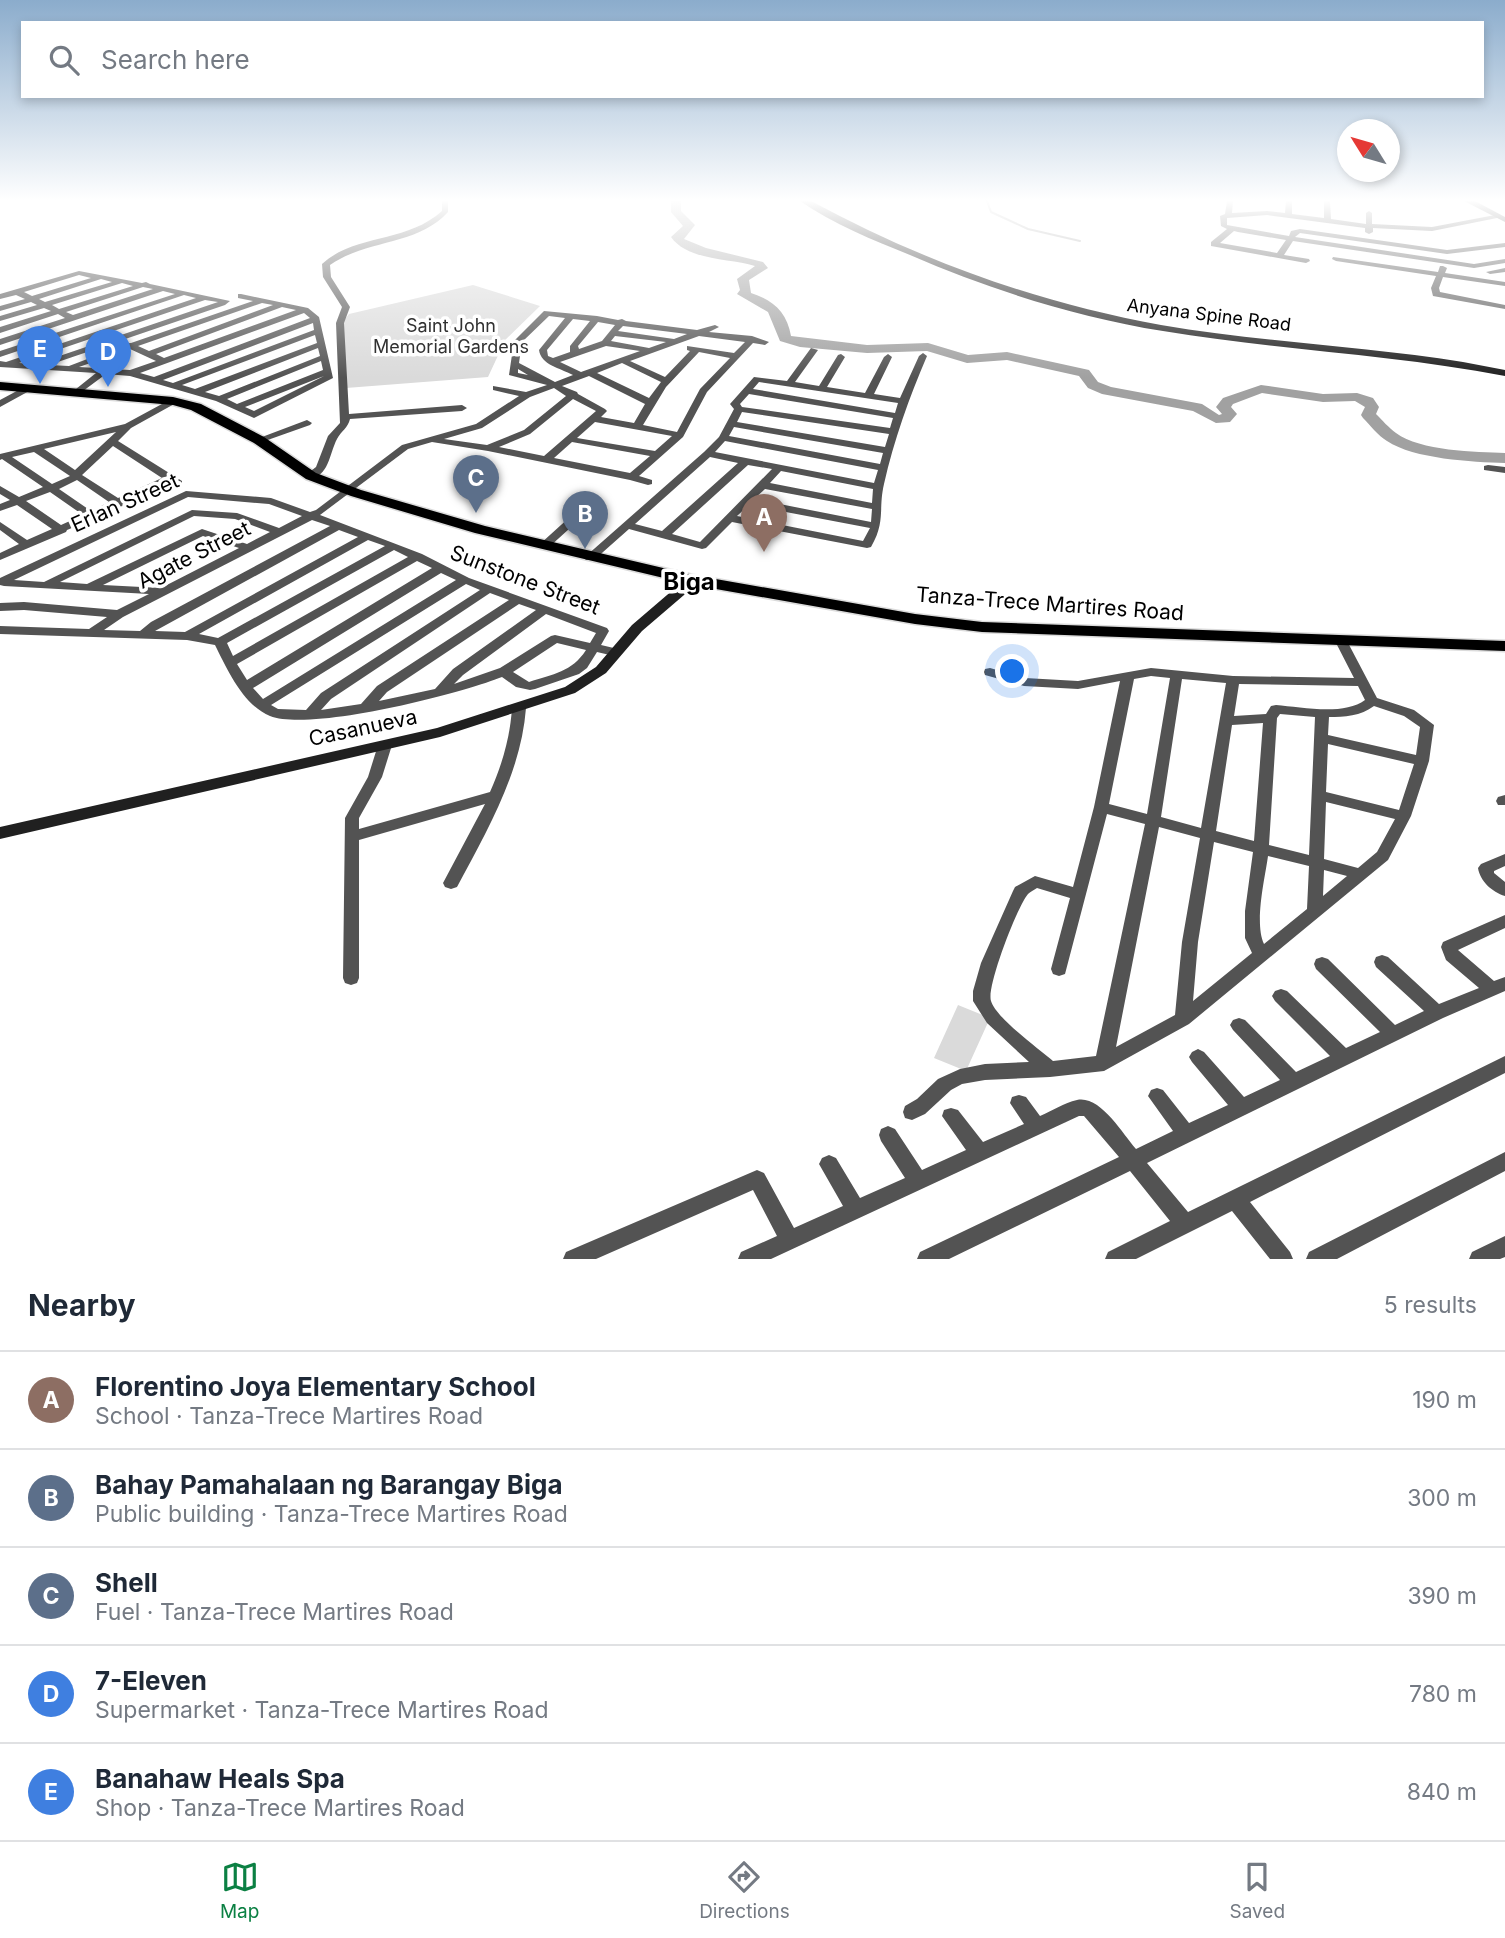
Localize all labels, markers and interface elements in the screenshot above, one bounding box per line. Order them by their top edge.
search box [21,21,1484,98]
icon: search [45,41,83,79]
text: Search here [101,44,250,75]
north arrow [1337,119,1400,182]
street label: Anyana Spine Road [1126,294,1292,335]
park label: Saint John Memorial Gardens [373,315,529,357]
pin: E [17,326,63,384]
pin: D [85,329,131,387]
pin: C [453,455,499,513]
street label: Erlan Street [67,468,183,537]
pin: B [562,491,608,549]
pin: A [741,494,787,552]
street label: Agate Street [133,515,254,594]
street label: Sunstone Street [447,539,604,620]
district label: Biga [663,567,715,596]
street label: Tanza-Trece Martires Road [915,582,1185,625]
your location [995,654,1029,688]
street label: Casanueva [306,704,419,751]
text: Nearby [28,1287,136,1323]
text: 5 results [1384,1291,1477,1319]
text: Florentino Joya Elementary School [95,1371,536,1402]
text: A [42,1386,60,1414]
text: 190 m [1412,1386,1477,1414]
text: School · Tanza-Trece Martires Road [95,1402,483,1430]
text: Bahay Pamahalaan ng Barangay Biga [95,1469,562,1500]
text: B [43,1484,59,1512]
text: 300 m [1407,1484,1477,1512]
text: Public building · Tanza-Trece Martires Road [95,1500,568,1528]
text: Shell [95,1567,158,1598]
text: C [42,1582,60,1610]
text: 390 m [1407,1582,1477,1610]
text: Fuel · Tanza-Trece Martires Road [95,1598,454,1626]
text: 7-Eleven [95,1665,207,1696]
text: D [43,1680,59,1708]
text: 780 m [1409,1680,1477,1708]
text: Supermarket · Tanza-Trece Martires Road [95,1696,549,1724]
text: Banahaw Heals Spa [95,1763,345,1794]
text: E [44,1778,58,1806]
text: 840 m [1407,1778,1477,1806]
text: Shop · Tanza-Trece Martires Road [95,1794,465,1822]
tab: Map [220,1858,259,1923]
tab: Directions [699,1858,790,1923]
tab: Saved [1229,1858,1285,1923]

